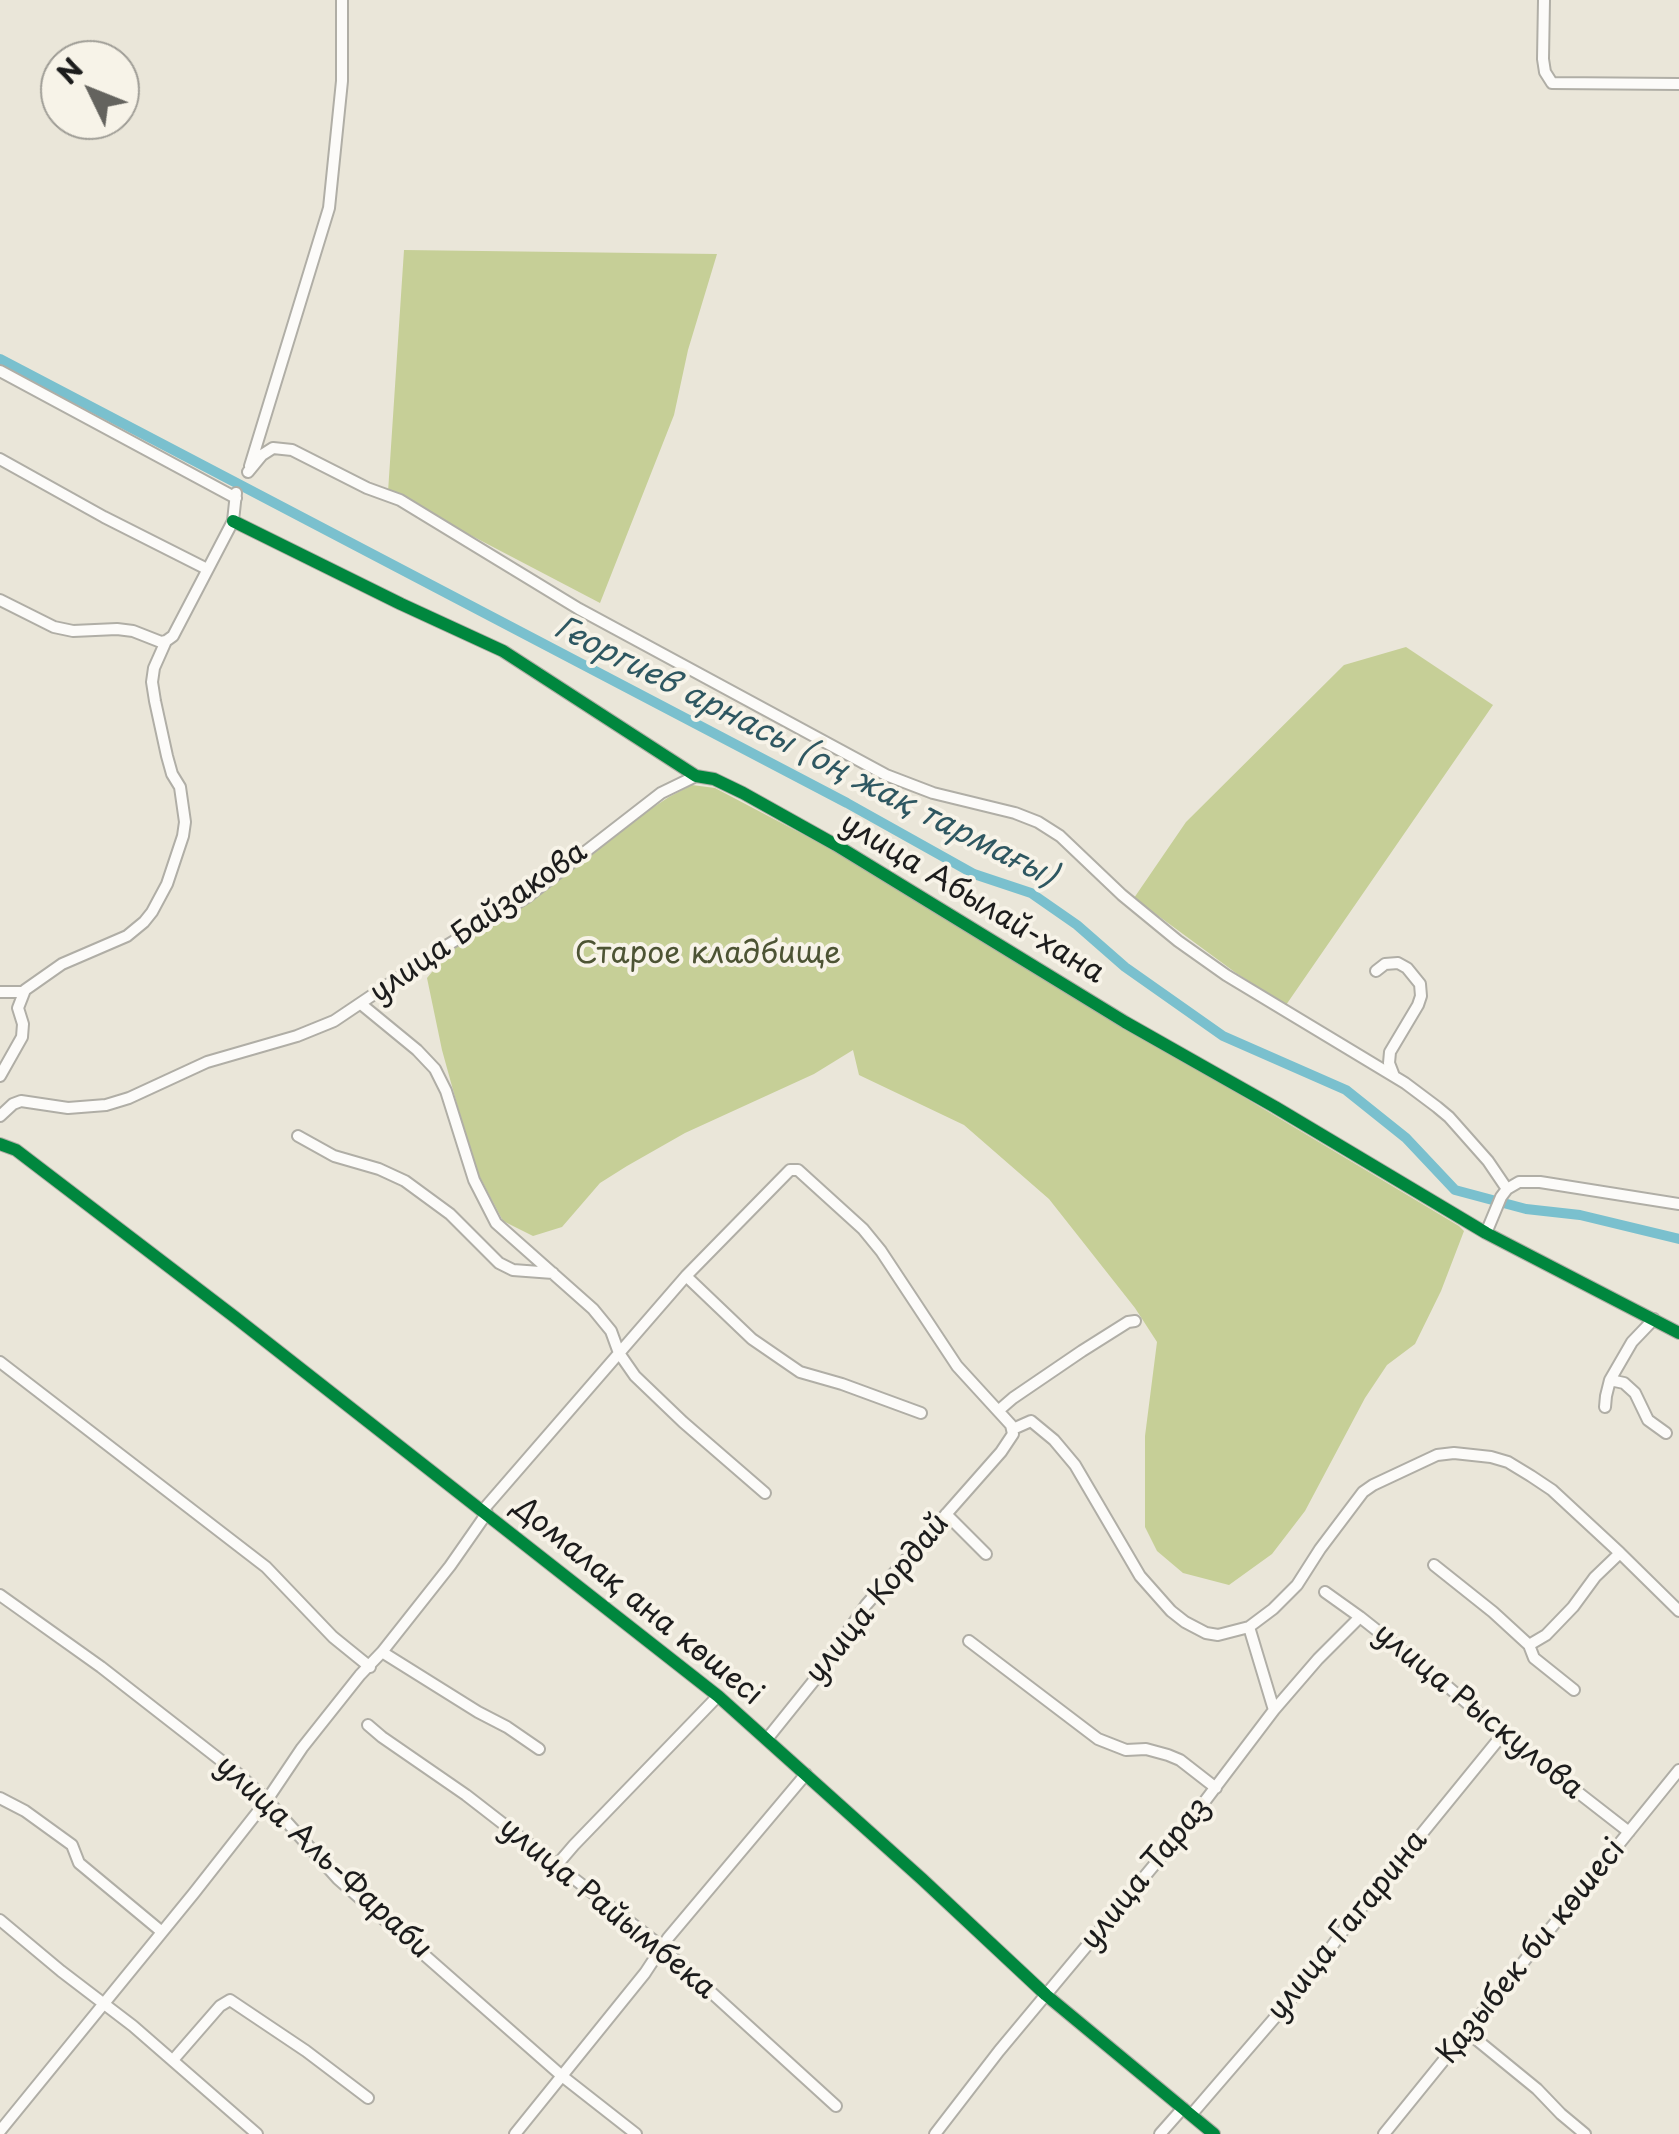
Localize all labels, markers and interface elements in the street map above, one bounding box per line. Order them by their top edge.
north arrow [40,40,140,140]
text: N [46,48,92,93]
water label: Георгиев арнасы (оң жақ тармағы) [548,609,1062,897]
street label: улица Абылай-хана [833,806,1111,992]
street label: улица Байзакова [364,835,594,1011]
park label: Старое кладбище [575,937,841,973]
street label: Домалақ ана көшесі [505,1490,769,1714]
street label: улица Кордай [799,1507,957,1691]
street label: улица Рыскулова [1366,1616,1590,1808]
street label: улица Аль-Фараби [207,1748,439,1968]
street label: улица Тараз [1074,1790,1218,1958]
street label: улица Райымбека [491,1811,723,2007]
street label: улица Гагарина [1260,1824,1436,2028]
street label: Қазыбек би көшесі [1430,1832,1634,2072]

